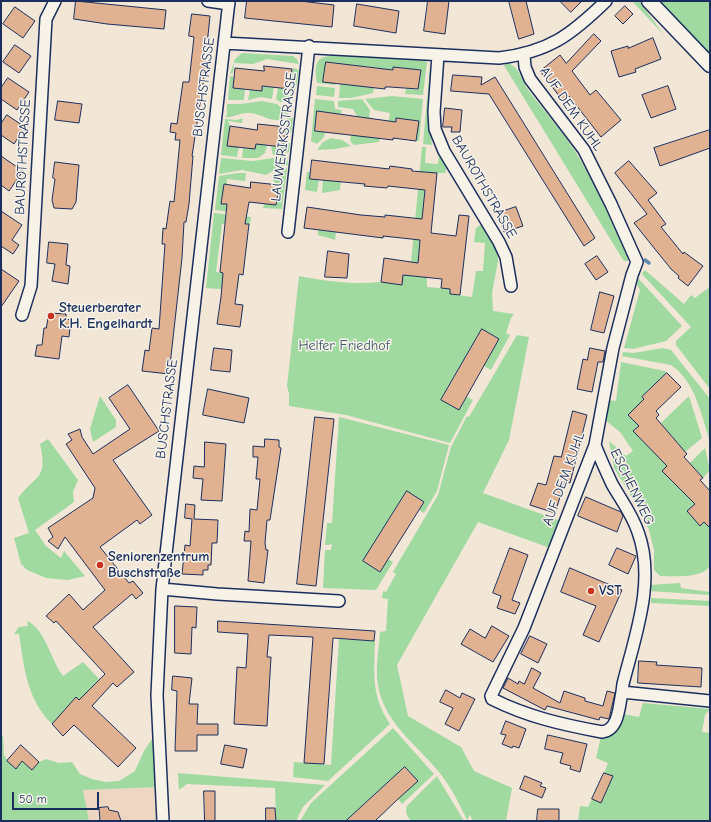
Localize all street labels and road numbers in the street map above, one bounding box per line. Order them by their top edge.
street label: BUSCHSTRASSE [190,36,218,138]
street label: AUF DEM KUHL [536,64,606,154]
street label: LAUWERIKSSTRASSE [268,71,300,203]
street label: BAUROTHSTRASSE [12,99,34,215]
street label: BAUROTHSTRASSE [448,133,520,241]
street label: BUSCHSTRASSE [153,358,181,460]
street label: AUF DEM KUHL [539,430,589,528]
street label: ESCHENWEG [606,446,658,528]

